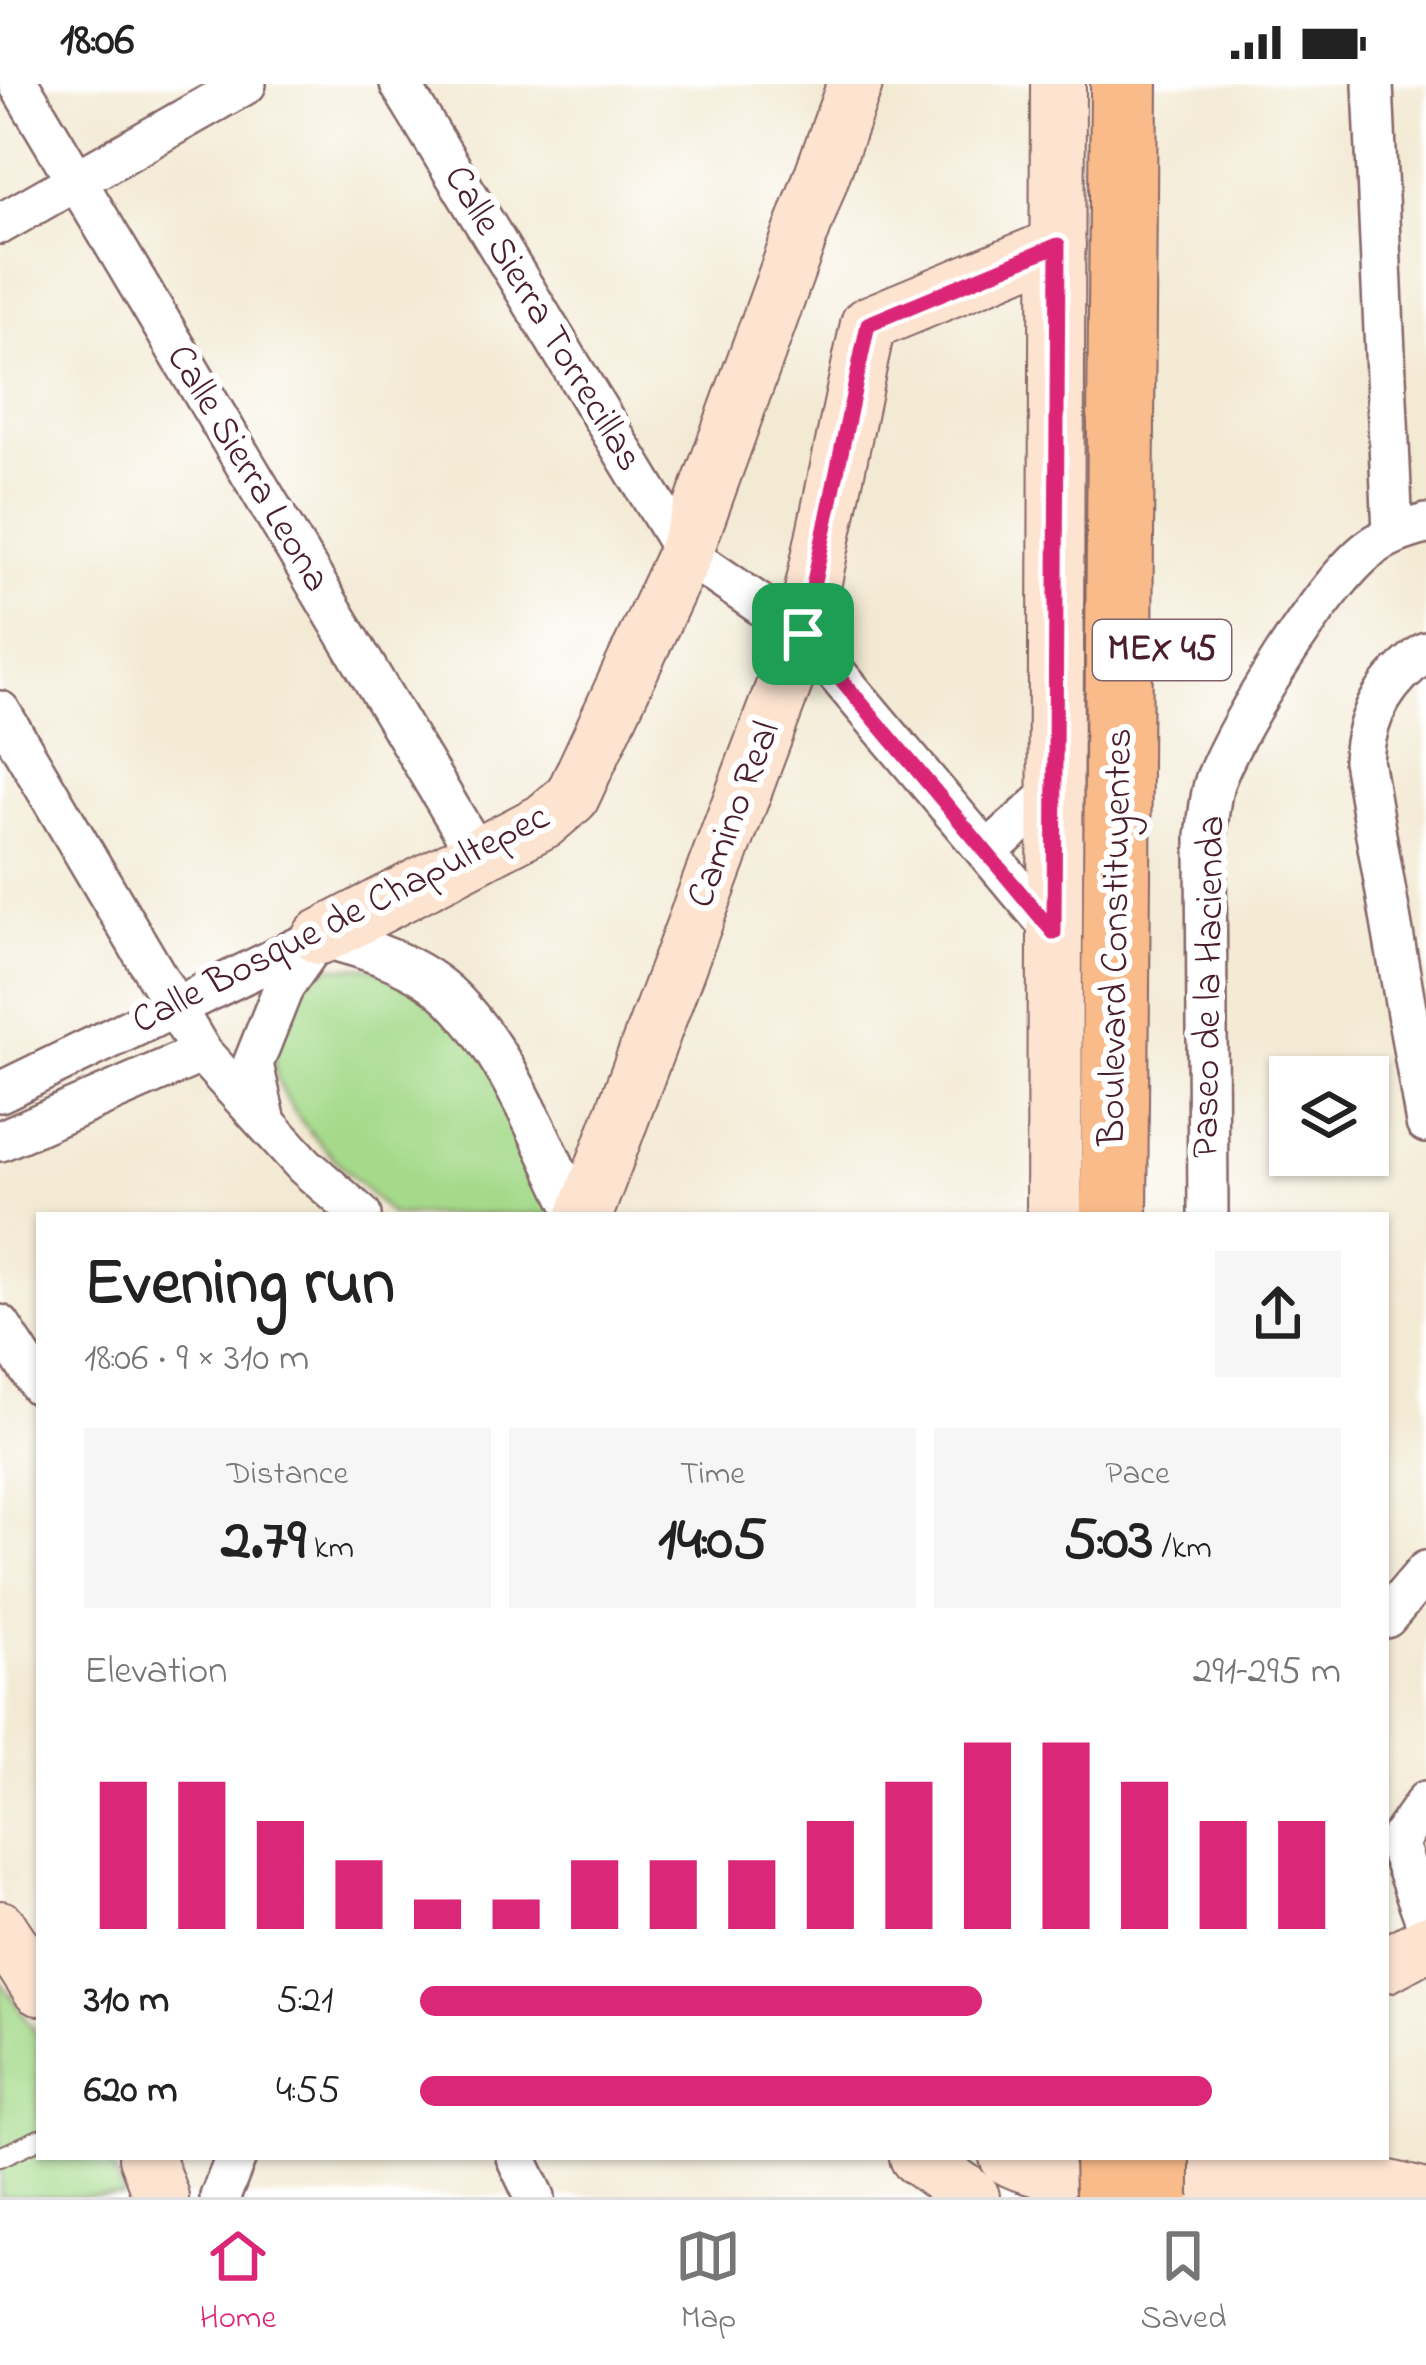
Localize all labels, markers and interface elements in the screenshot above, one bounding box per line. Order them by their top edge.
text: 18:06 [60,9,134,75]
street label: Calle Sierra Torrecillas [428,155,656,483]
street label: Calle Sierra Leona [151,334,343,604]
pin [752,583,854,685]
icon: arrive [770,601,836,667]
road number: MEX 45 [1093,620,1231,680]
street label: Camino Real [673,713,797,917]
street label: Boulevard Constituyentes [1085,728,1149,1147]
street label: Calle Bosque de Chapultepec [122,790,560,1050]
street label: Paseo de la Hacienda [1179,815,1241,1159]
map controls [1269,1056,1389,1176]
button: layers [1269,1056,1389,1176]
text: Evening run [84,1238,395,1334]
button: share [1215,1251,1341,1377]
text: 18:06 · 9 × 310 m [84,1331,309,1388]
text: Distance [227,1451,348,1499]
text: Time [680,1451,745,1499]
text: Pace [1105,1451,1170,1499]
text: 2.79 [221,1499,306,1586]
text: 14:05 [658,1499,767,1586]
text: 5:03 [1063,1499,1153,1586]
text: km [306,1525,354,1573]
text: /km [1153,1525,1212,1573]
text: Elevation [84,1644,227,1701]
text: 291–295 m [1193,1644,1341,1701]
text: 310 m [84,1973,169,2030]
text: 5:21 [276,1973,333,2030]
text: 620 m [84,2063,177,2120]
text: 4:55 [276,2063,340,2120]
tab: Home [200,2223,276,2343]
tab: Map [675,2223,741,2343]
tab: Saved [1140,2223,1226,2343]

